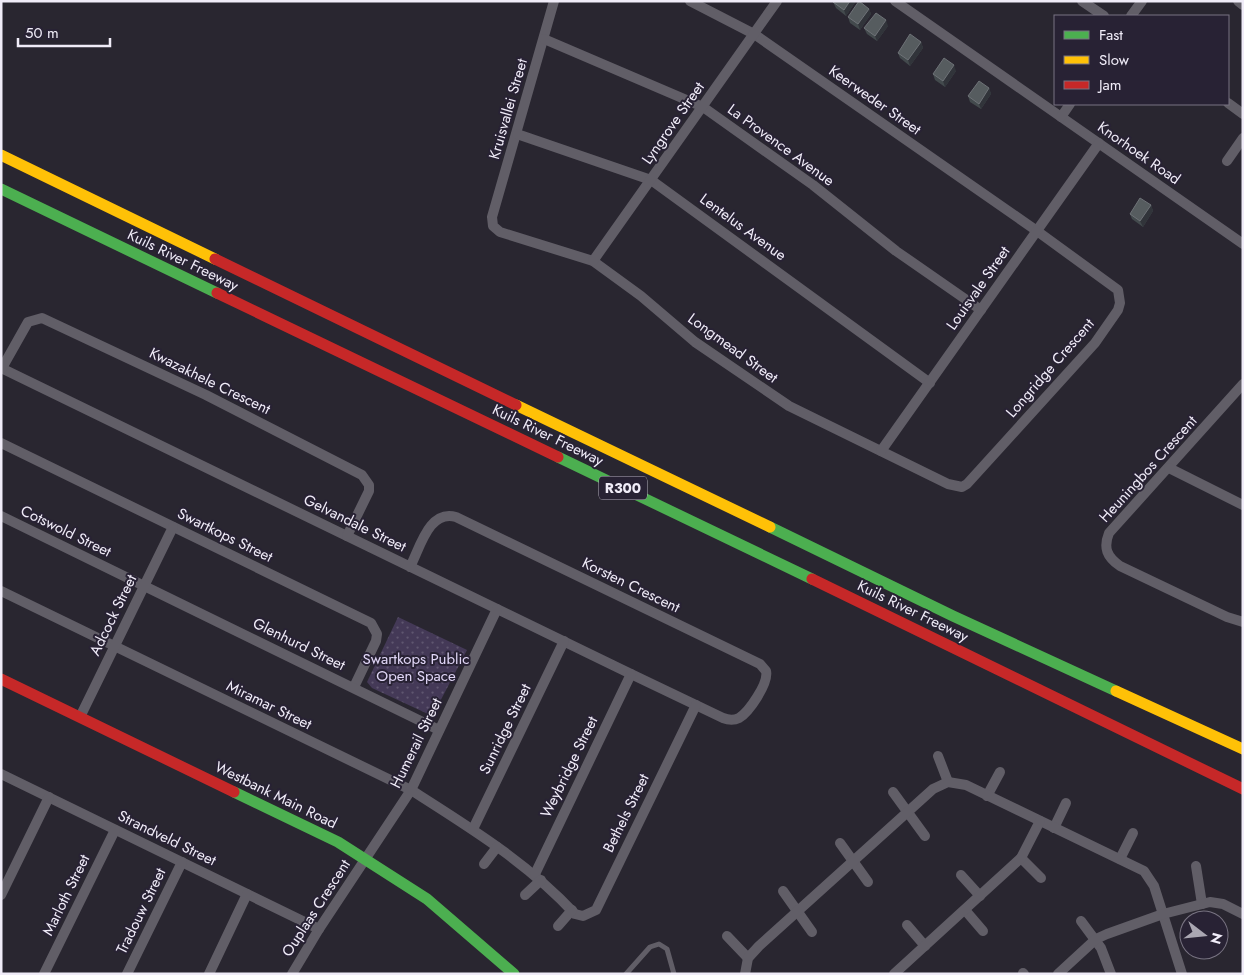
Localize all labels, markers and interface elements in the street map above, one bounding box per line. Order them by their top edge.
scale bar [18,15,110,47]
legend [1054,15,1229,105]
text: 50 m [25,22,59,44]
text: Fast [1099,24,1123,46]
text: Slow [1099,49,1130,71]
street label: Kruisvallei Street [483,56,533,162]
street label: Keerweder Street [824,60,926,140]
text: Jam [1097,74,1122,96]
street label: Lyngrove Street [636,77,710,169]
street label: La Provence Avenue [723,99,839,191]
street label: Knorhoek Road [1093,116,1185,190]
street label: Lentelus Avenue [695,188,791,266]
street label: Kuils River Freeway [124,224,243,297]
street label: Louisvale Street [941,241,1015,334]
street label: Longmead Street [683,308,783,389]
street label: Longridge Crescent [1001,313,1100,422]
street label: Kwazakhele Crescent [146,342,275,420]
street label: Kuils River Freeway [489,399,608,472]
street label: Heuningbos Crescent [1094,410,1202,527]
road number: R300 [599,476,647,499]
street label: Gelvandale Street [300,489,410,558]
street label: Cotswold Street [17,500,115,563]
street label: Swartkops Street [174,502,277,568]
street label: Korsten Crescent [578,552,684,618]
street label: Adcock Street [84,570,142,659]
street label: Kuils River Freeway [854,575,973,648]
street label: Glenhurd Street [249,612,349,676]
park label: Swartkops Public Open Space [363,648,469,687]
street label: Miramar Street [222,675,316,735]
street label: Sunridge Street [474,680,537,778]
street label: Humerail Street [385,694,448,792]
street label: Weybridge Street [535,712,603,821]
street label: Westbank Main Road [211,756,341,834]
street label: Bethels Street [597,770,655,856]
street label: Strandveld Street [114,805,220,872]
street label: Marloth Street [37,850,95,939]
street label: Ouplaas Crescent [276,855,356,961]
street label: Tradouw Street [111,864,171,958]
north arrow [1179,910,1229,960]
text: N [1205,930,1228,947]

